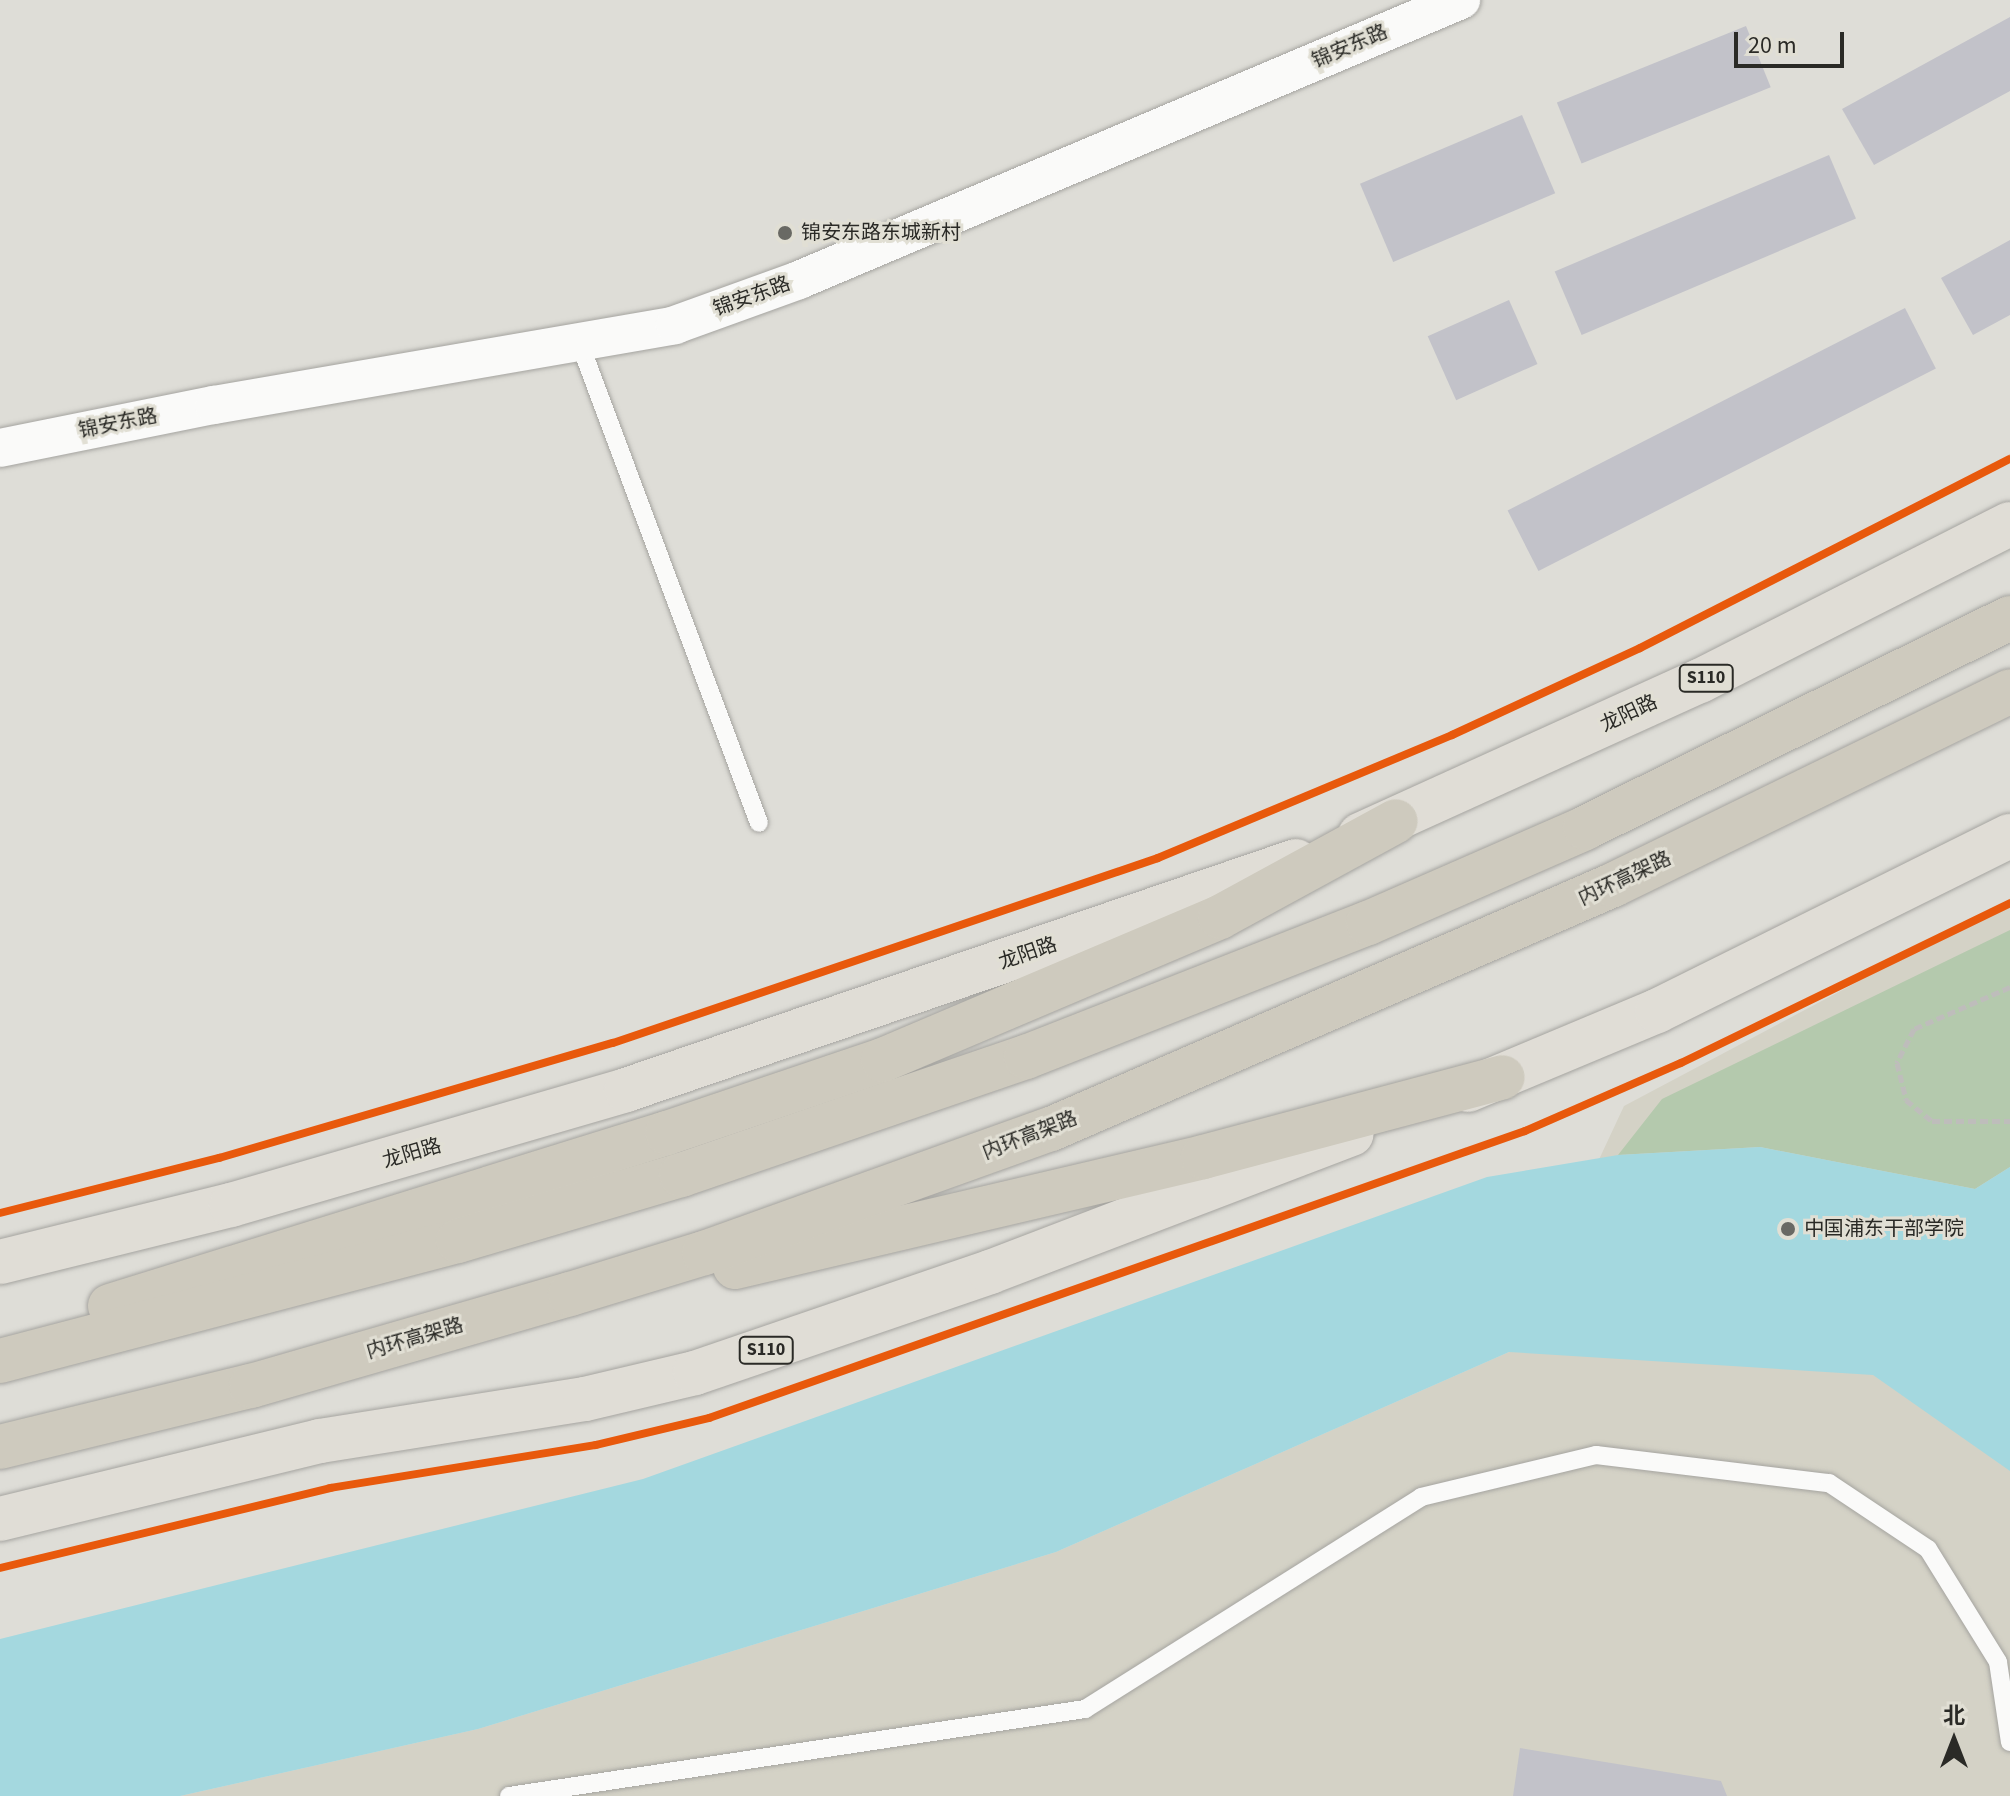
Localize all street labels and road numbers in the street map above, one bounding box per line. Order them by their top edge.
street label: 锦安东路 [1308,20,1392,74]
street label: 锦安东路 [710,272,794,322]
street label: 锦安东路 [76,405,160,443]
road number: S110 [1678,664,1734,692]
street label: 龙阳路 [1597,690,1661,738]
street label: 内环高架路 [1575,847,1675,911]
street label: 龙阳路 [996,933,1060,975]
street label: 内环高架路 [979,1107,1081,1165]
street label: 龙阳路 [380,1134,444,1174]
street label: 内环高架路 [364,1314,466,1364]
road number: S110 [738,1336,794,1364]

